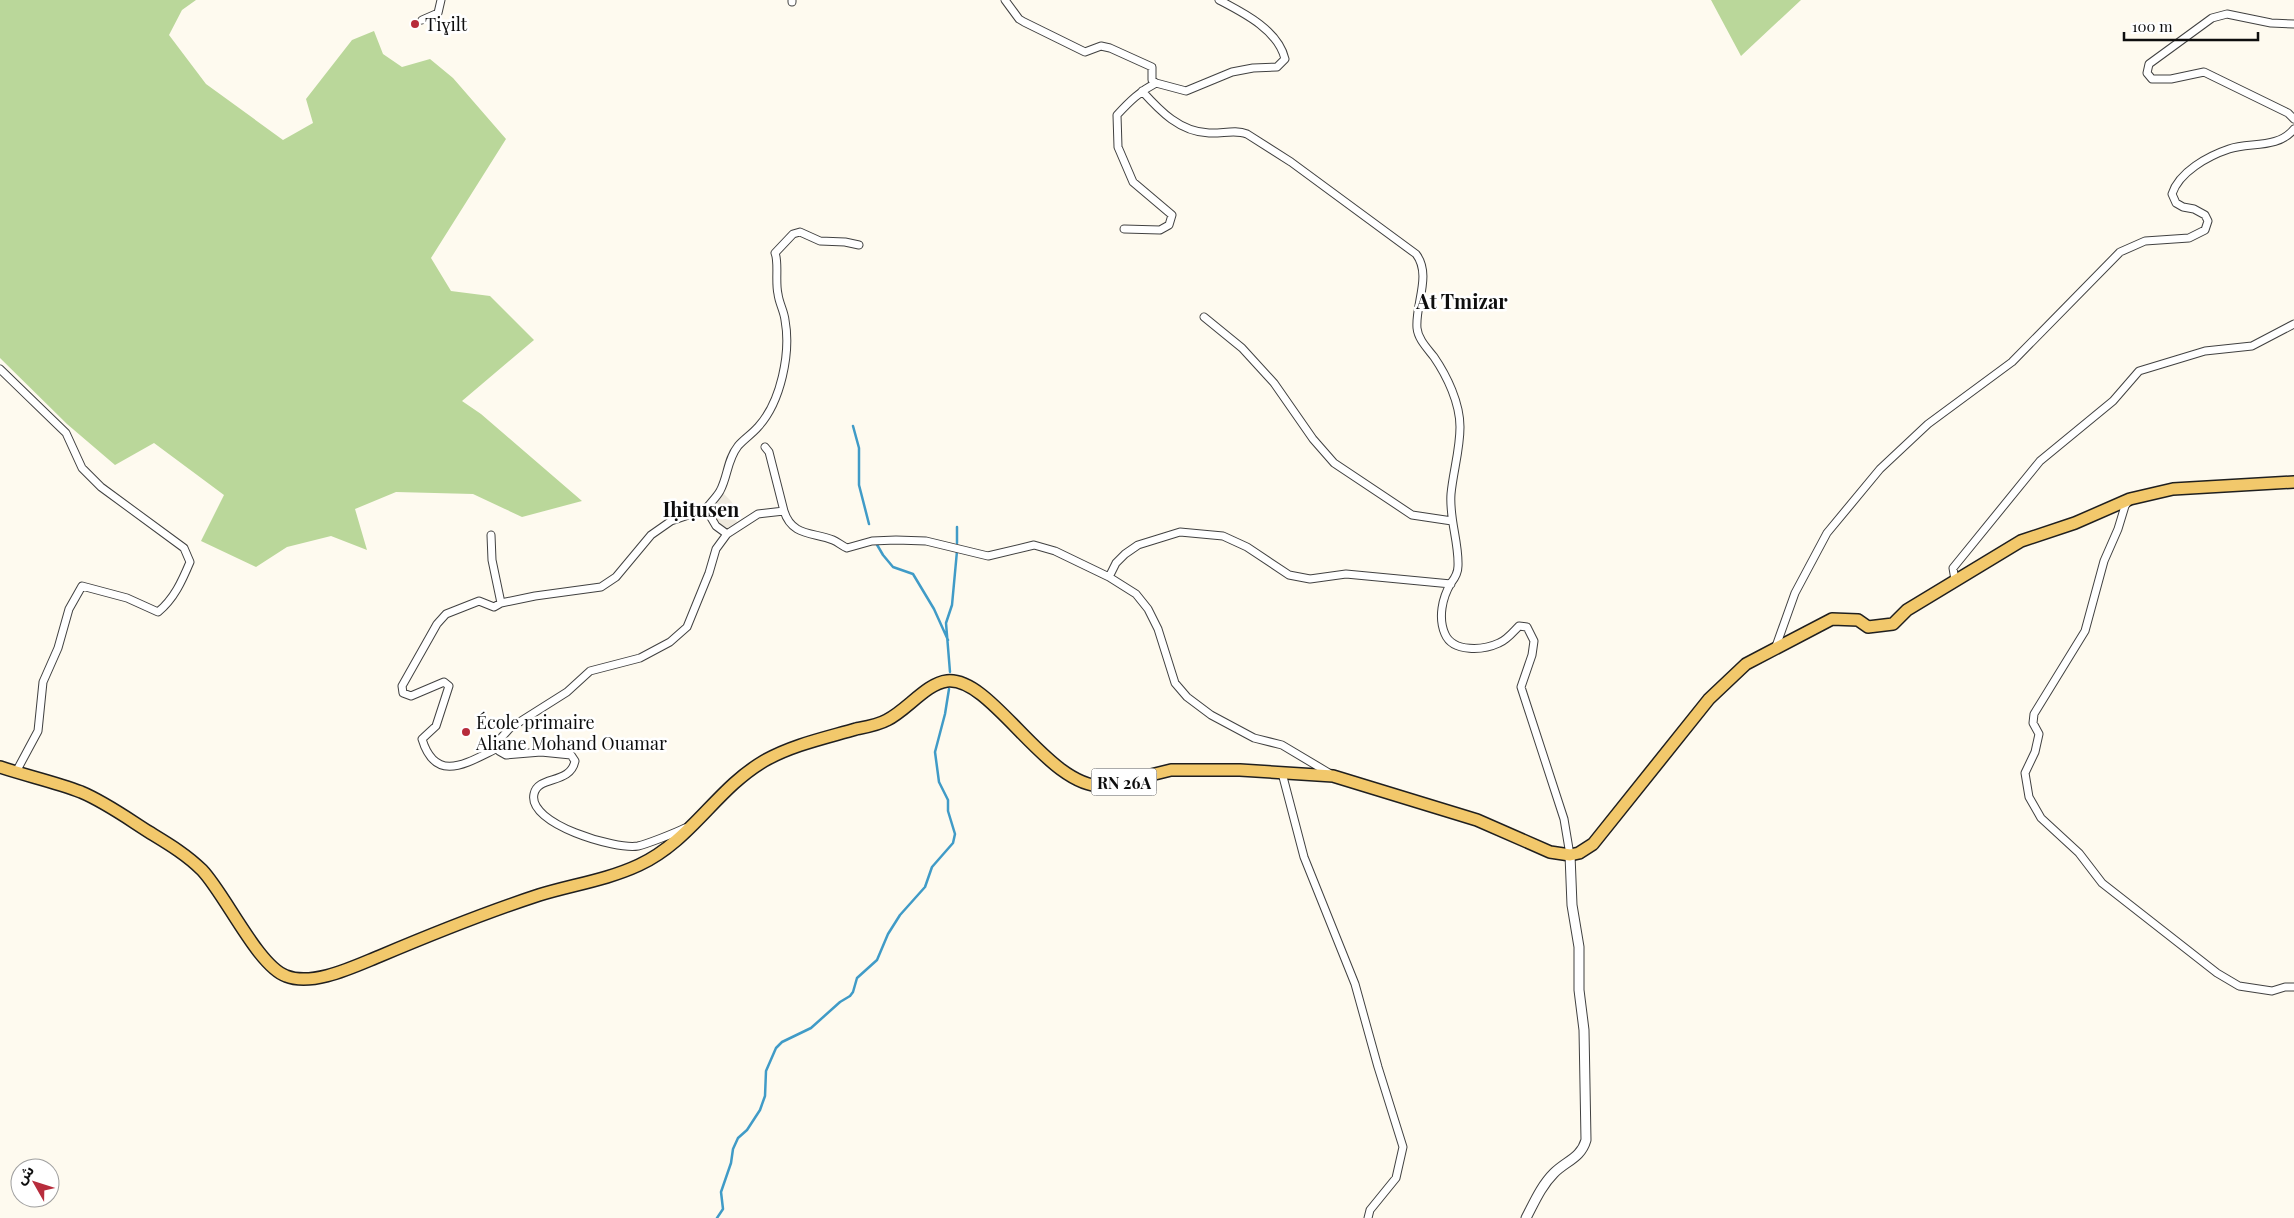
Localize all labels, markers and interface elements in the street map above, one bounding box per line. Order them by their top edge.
scale bar [2124,10,2258,42]
place label: Tiɣilt [425,12,468,36]
text: 100 m [2132,16,2173,36]
marker: Tiɣilt [409,18,421,30]
district label: At Tmizar [1415,287,1508,314]
district label: Iḥiṭusen [663,495,740,522]
place label: École primaire Aliane Mohand Ouamar [475,710,667,755]
marker: École primaire Aliane Mohand Ouamar [460,726,472,738]
road number: RN 26A [1092,769,1156,796]
north arrow [10,1158,60,1208]
text: ش [11,1161,38,1188]

